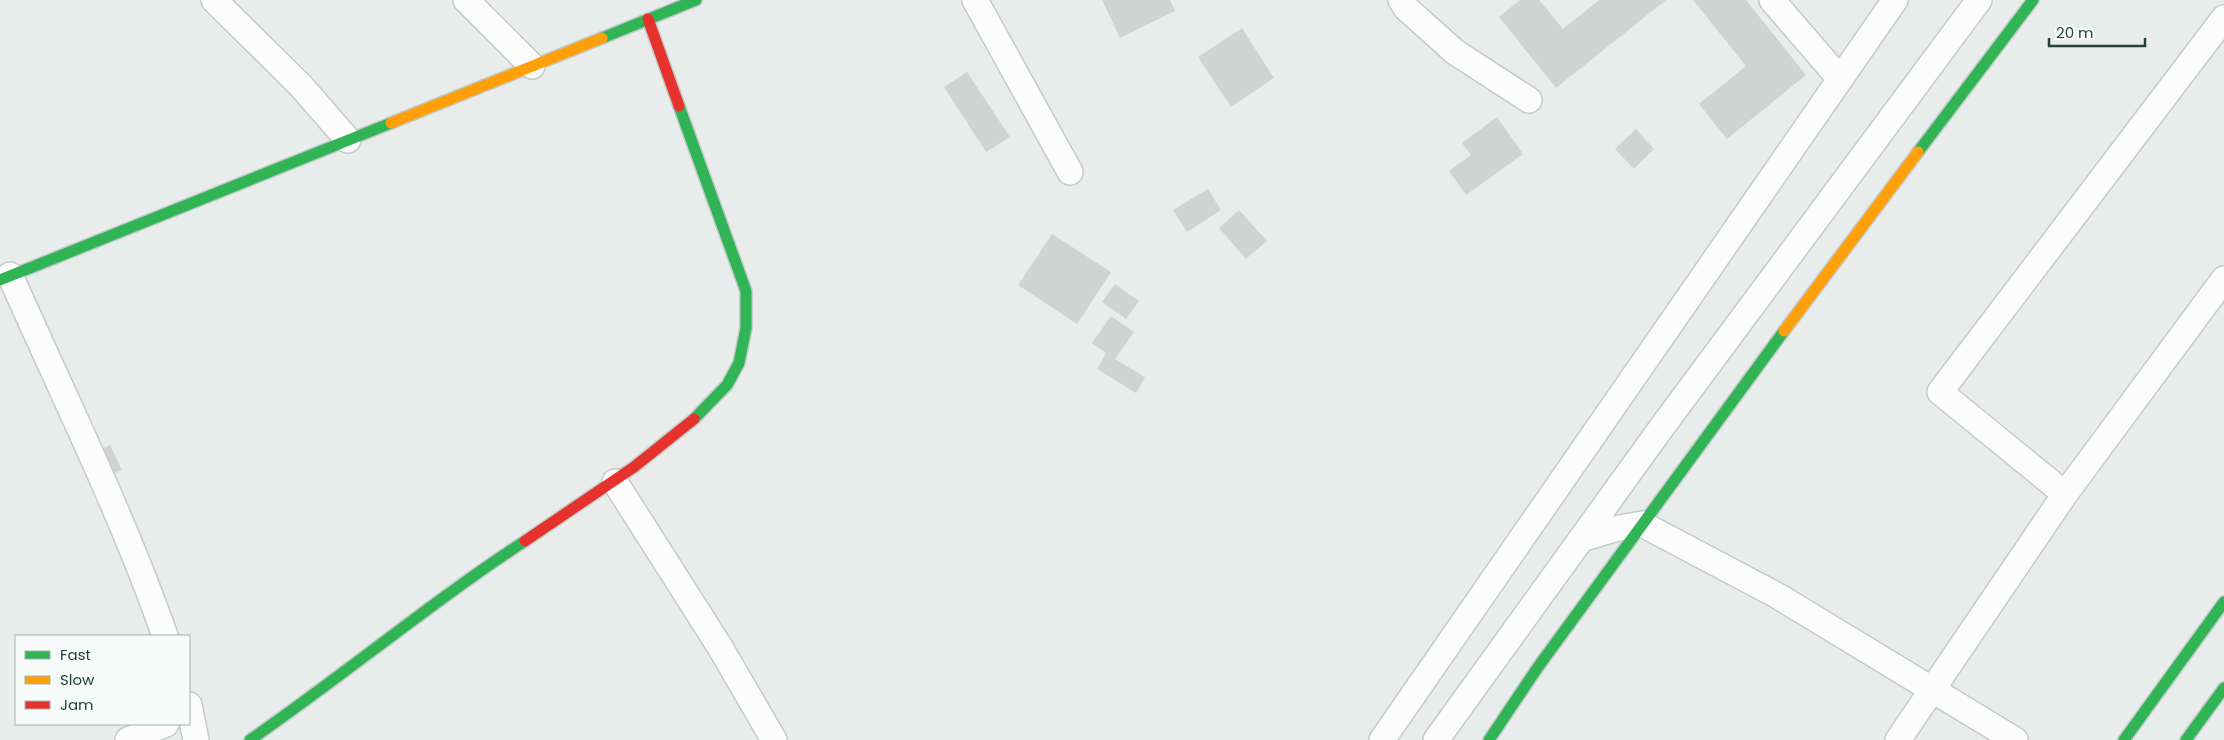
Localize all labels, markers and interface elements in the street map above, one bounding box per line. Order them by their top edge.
scale bar [2049,15,2145,47]
text: 20 m [2056,22,2094,43]
legend [15,635,190,725]
text: Fast [60,644,91,665]
text: Slow [60,669,95,690]
text: Jam [60,694,94,715]

